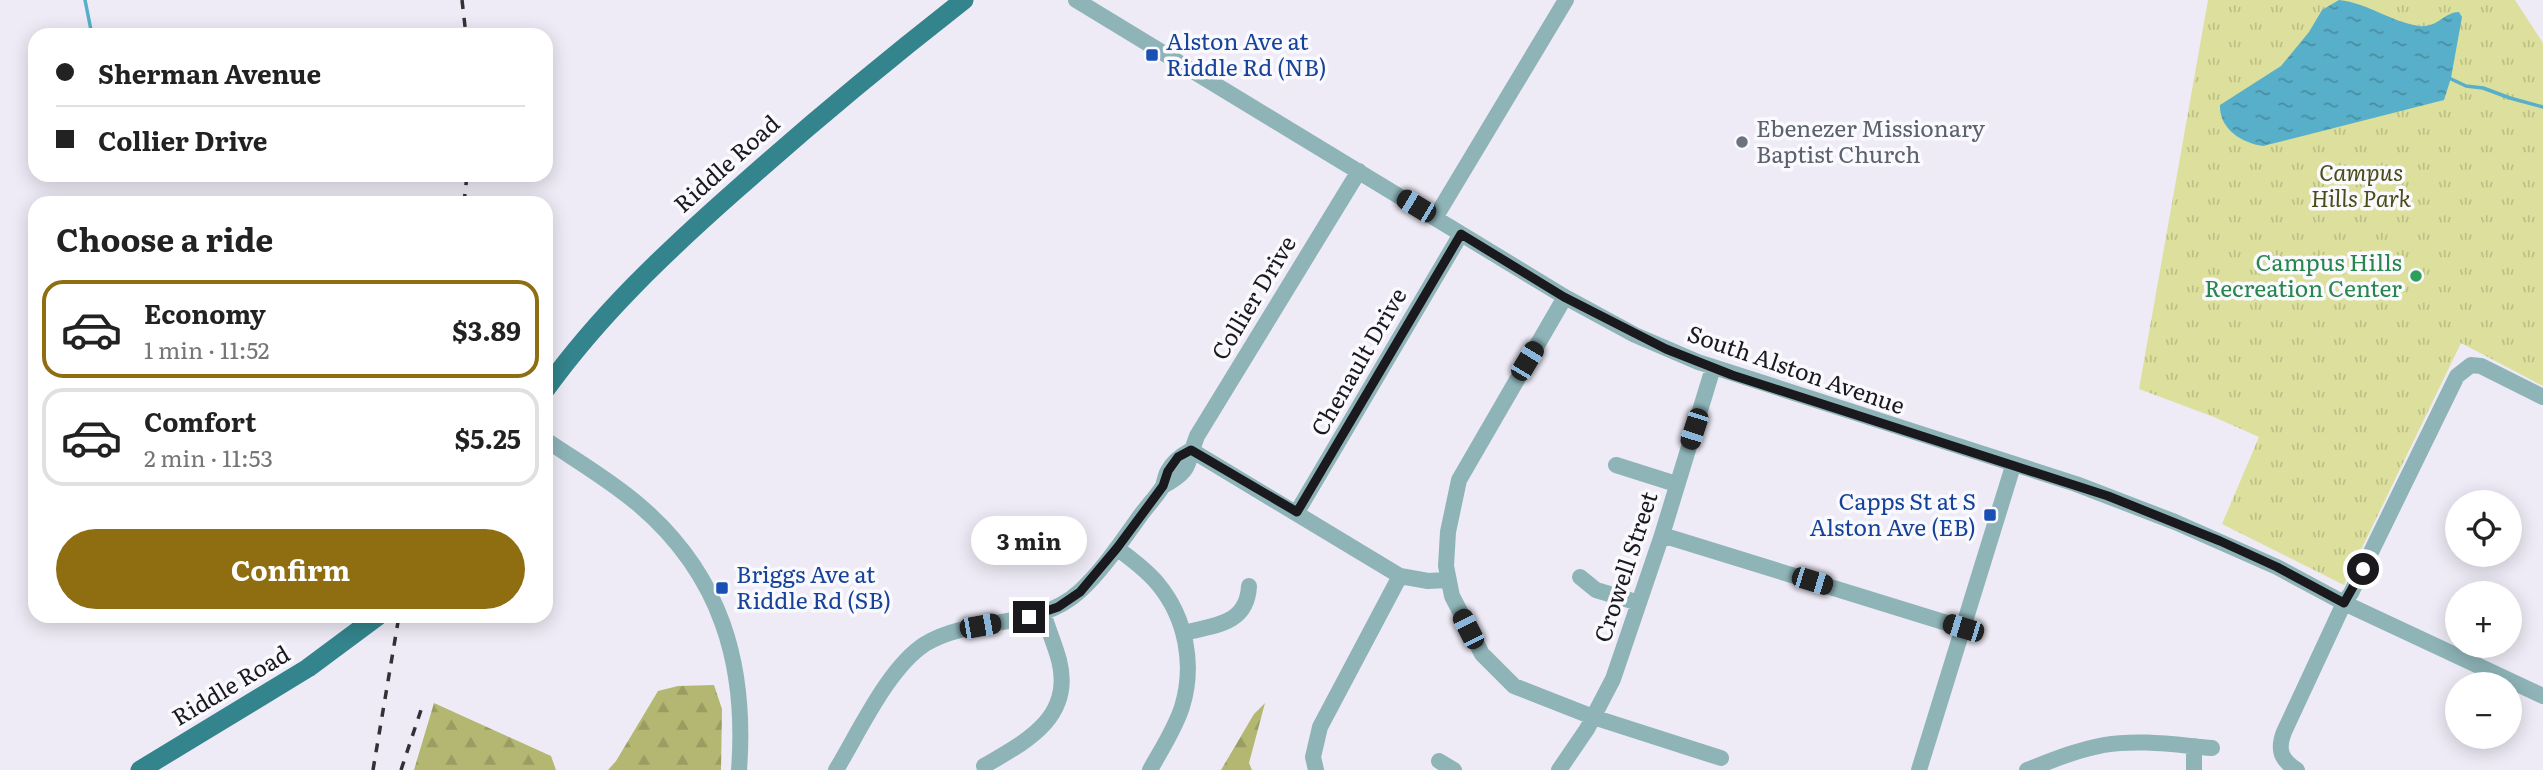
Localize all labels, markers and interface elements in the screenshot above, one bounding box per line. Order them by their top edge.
place label: Alston Ave at Riddle Rd (NB) [1166,23,1327,83]
marker: Alston Ave at Riddle Rd (NB) [1144,47,1160,63]
text: Sherman Avenue [98,53,321,92]
street label: Riddle Road [665,106,786,219]
place label: Ebenezer Missionary Baptist Church [1756,110,1986,170]
text: Collier Drive [98,120,268,159]
marker: Ebenezer Missionary Baptist Church [1734,134,1750,150]
park label: Campus Hills Park [2311,154,2412,214]
car [1393,186,1440,226]
text: Choose a ride [56,214,273,262]
street label: Collier Drive [1202,228,1303,366]
place label: Campus Hills Recreation Center [2204,244,2402,304]
marker: Campus Hills Recreation Center [2408,268,2424,284]
street label: Chenault Drive [1301,281,1414,441]
text: Economy [144,293,266,332]
icon: car [60,298,123,361]
text: $3.89 [452,310,521,349]
street label: South Alston Avenue [1683,315,1910,421]
text: 1 min · 11:52 [144,332,270,366]
car [1508,338,1547,384]
text: Comfort [144,401,256,440]
icon: car [60,406,123,469]
car [1678,406,1711,452]
text: $5.25 [455,418,521,457]
text: 2 min · 11:53 [144,440,273,474]
place label: Capps St at S Alston Ave (EB) [1809,483,1976,543]
street label: Crowell Street [1584,486,1665,646]
map controls [2445,490,2522,749]
button: locate [2445,490,2522,567]
marker: Capps St at S Alston Ave (EB) [1982,507,1998,523]
callout: 3 min [971,516,1087,564]
text: 3 min [997,523,1061,557]
button: Confirm [56,529,525,609]
route start [2347,553,2379,585]
place label: Briggs Ave at Riddle Rd (SB) [736,556,891,616]
car [1789,565,1836,597]
marker: Briggs Ave at Riddle Rd (SB) [714,580,730,596]
button: + [2445,581,2522,658]
route end [1013,601,1045,633]
car [1450,606,1487,652]
car [958,612,1003,640]
car [1940,612,1987,644]
street label: Riddle Road [165,636,295,733]
button: − [2445,672,2522,749]

